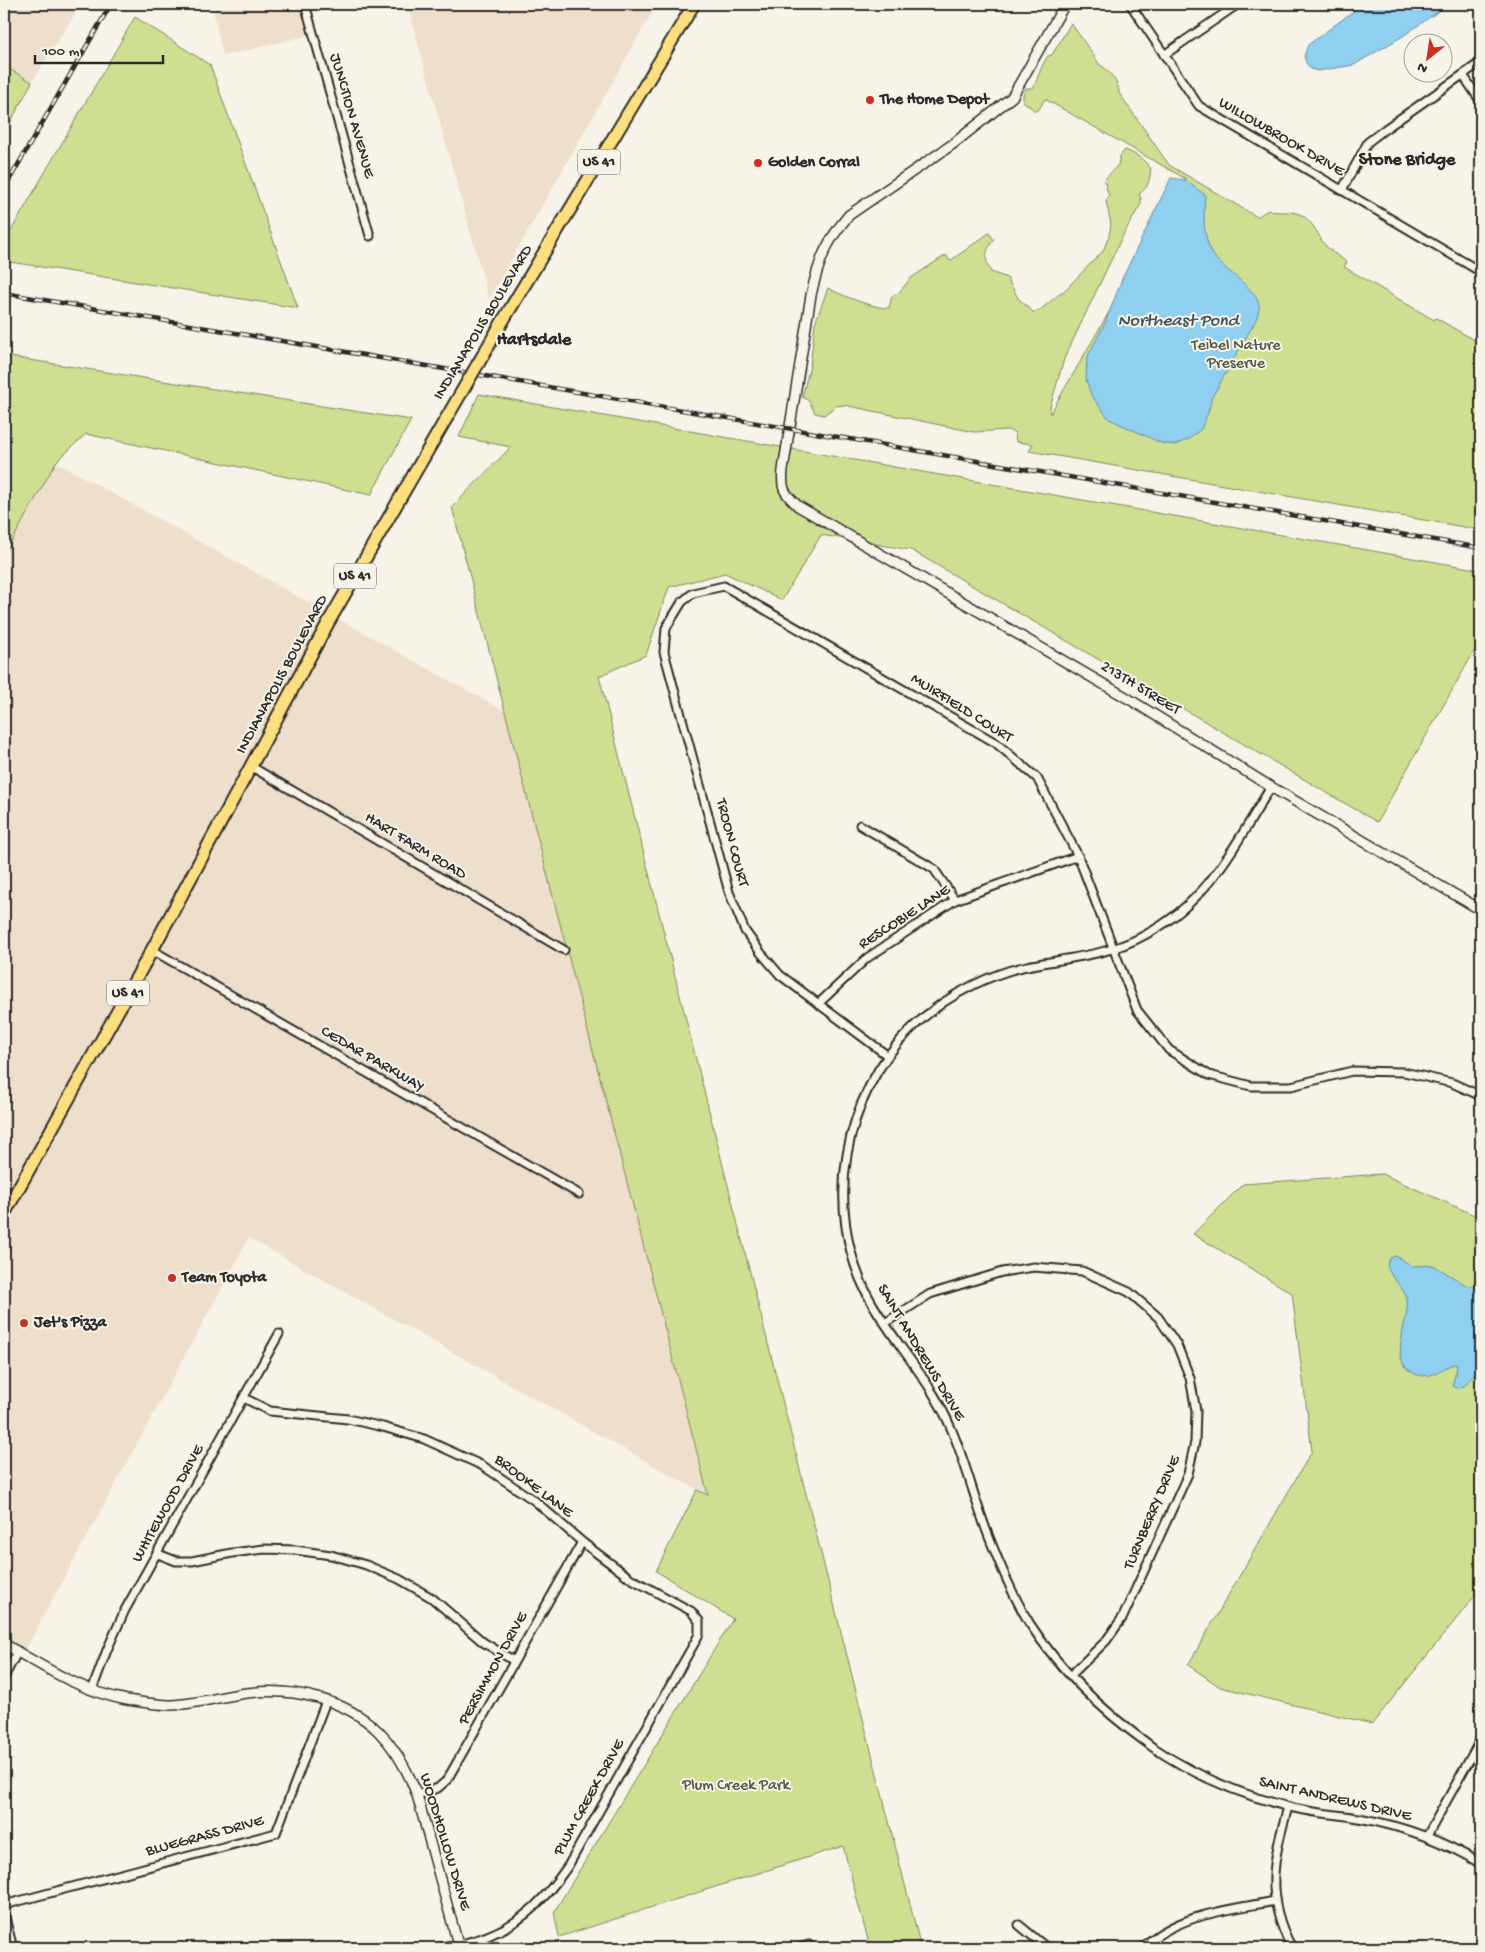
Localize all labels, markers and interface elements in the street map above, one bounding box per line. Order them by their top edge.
scale bar [35,32,162,64]
north arrow [1402,32,1452,82]
text: 100 m [41,43,80,61]
street label: JUNCTION AVENUE [324,52,378,181]
text: N [1415,57,1431,77]
place label: The Home Depot [878,91,991,110]
marker: The Home Depot [864,94,876,106]
street label: WILLOWBROOK DRIVE [1215,94,1348,182]
road number: US 41 [578,150,620,174]
district label: Stone Bridge [1359,150,1456,171]
place label: Golden Corral [768,154,860,173]
marker: Golden Corral [752,157,764,169]
street label: INDIANAPOLIS BOULEVARD [430,242,538,404]
water label: Northeast Pond [1118,311,1241,332]
district label: Hartsdale [497,330,572,351]
park label: Teibel Nature Preserve [1190,337,1281,374]
road number: US 41 [334,564,376,588]
street label: INDIANAPOLIS BOULEVARD [233,592,333,758]
street label: 213TH STREET [1097,658,1184,721]
street label: MUIRFIELD COURT [906,670,1016,748]
street label: TROON COURT [710,796,752,890]
street label: HART FARM ROAD [361,809,470,885]
street label: RESCOBIE LANE [856,881,955,955]
road number: US 41 [107,980,149,1006]
street label: CEDAR PARKWAY [317,1023,427,1097]
place label: Team Toyota [180,1269,268,1288]
marker: Team Toyota [166,1272,178,1284]
street label: SAINT ANDREWS DRIVE [872,1281,969,1426]
place label: Jet's Pizza [33,1314,107,1333]
marker: Jet's Pizza [18,1317,30,1329]
street label: WHITEWOOD DRIVE [129,1441,210,1566]
street label: BROOKE LANE [489,1450,577,1524]
street label: TURNBERRY DRIVE [1120,1452,1186,1574]
street label: PERSIMMON DRIVE [455,1608,533,1730]
street label: PLUM CREEK DRIVE [550,1736,630,1860]
street label: WOODHOLLOW DRIVE [414,1771,474,1914]
street label: SAINT ANDREWS DRIVE [1257,1773,1414,1827]
park label: Plum Creek Park [681,1777,792,1796]
street label: BLUEGRASS DRIVE [143,1812,267,1862]

